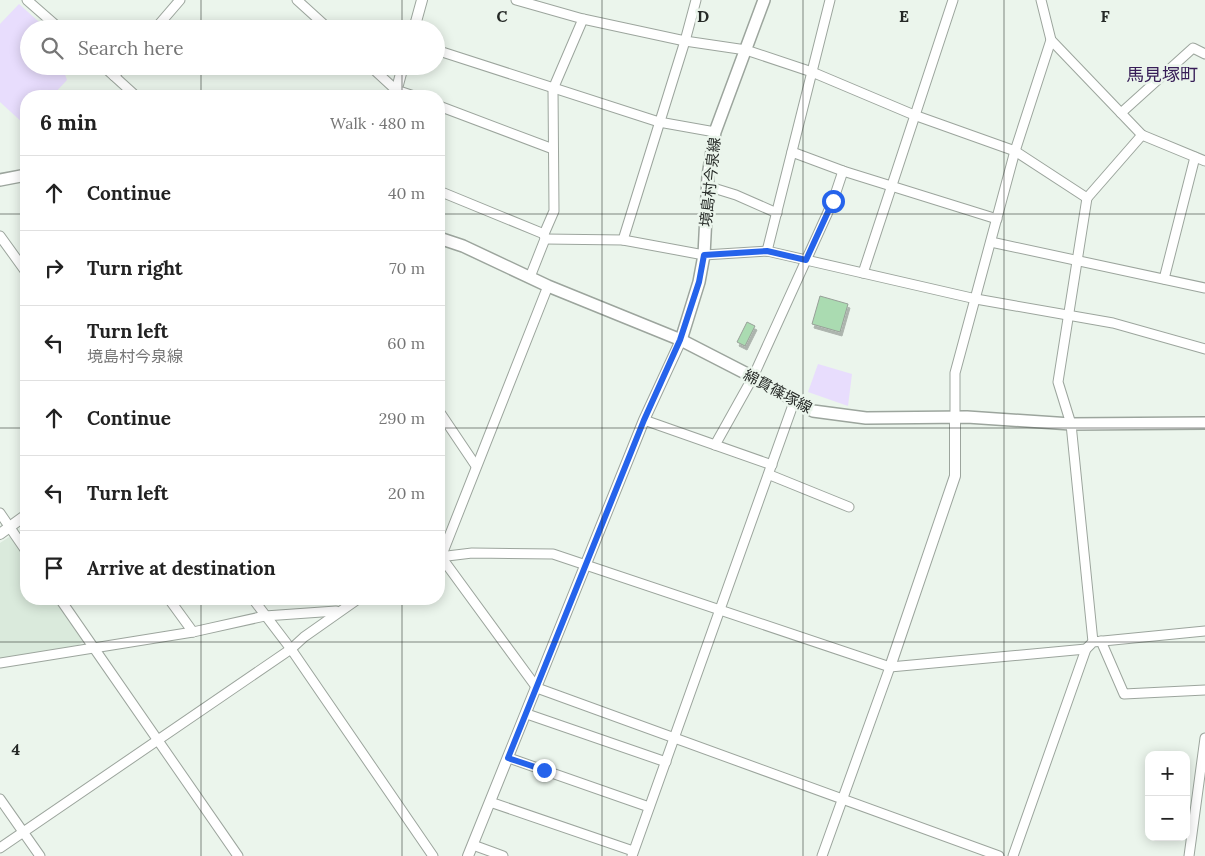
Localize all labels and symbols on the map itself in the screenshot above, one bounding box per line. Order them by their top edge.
text: C [496,6,508,26]
text: D [697,6,709,26]
text: E [899,6,909,26]
text: F [1100,6,1110,26]
district label: 馬見塚町 [1126,63,1198,86]
street label: 境島村今泉線 [696,136,724,228]
route start [822,190,845,213]
street label: 綿貫篠塚線 [740,365,816,417]
text: 4 [12,739,21,759]
route end [533,759,556,782]

